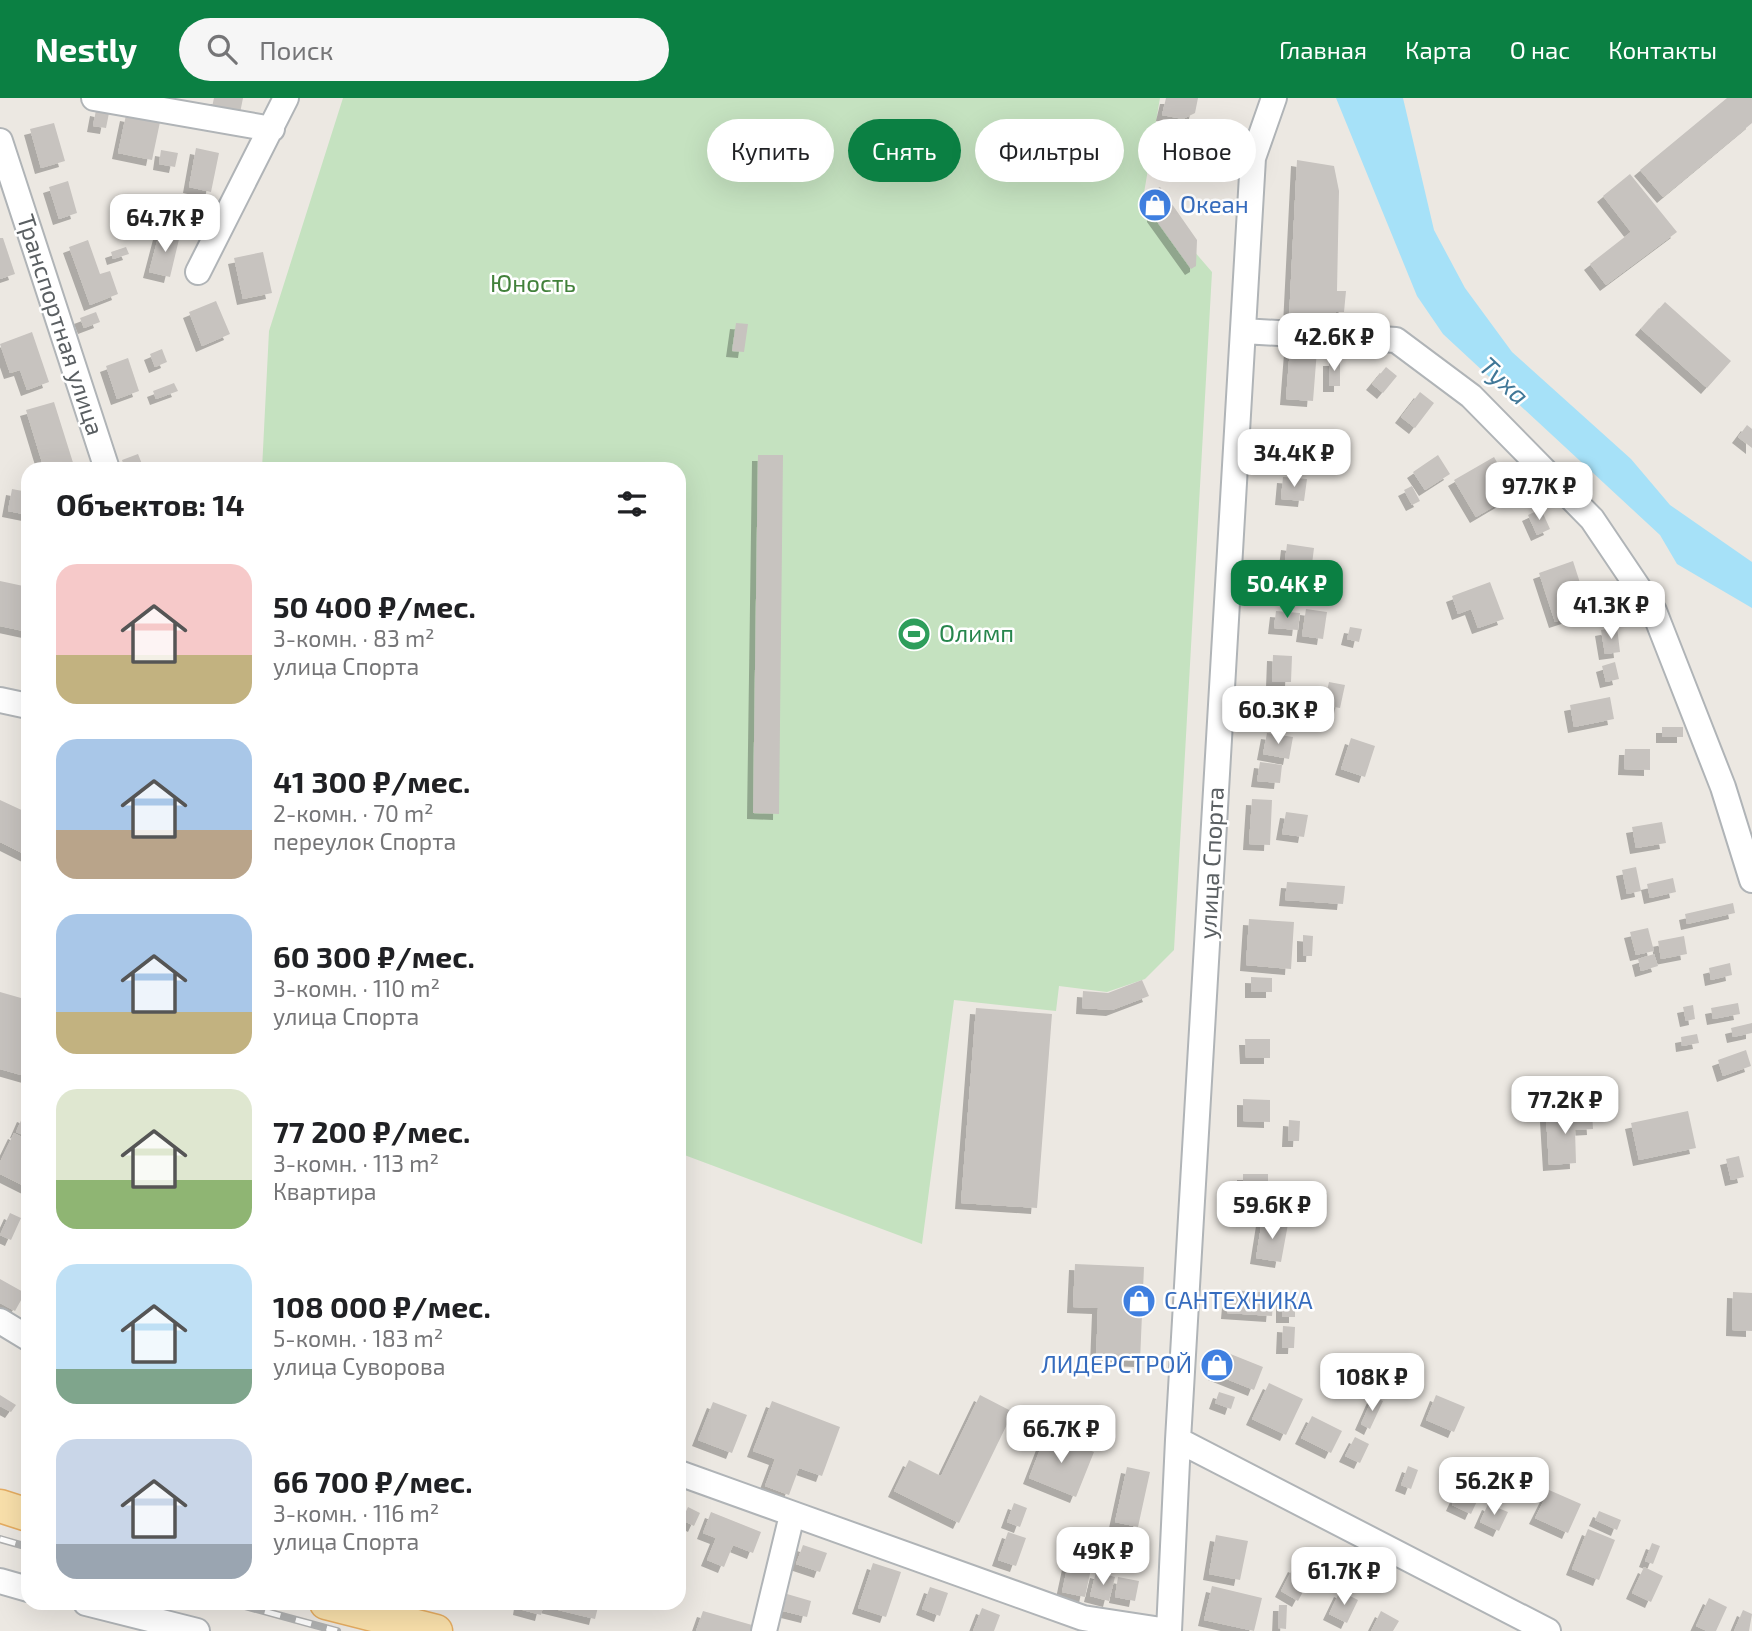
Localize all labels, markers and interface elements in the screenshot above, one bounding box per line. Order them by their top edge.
search box [179,18,669,81]
text: Nestly [35,29,137,69]
icon: search [203,30,241,68]
text: Поиск [259,34,333,65]
text: Главная [1279,35,1367,64]
text: Карта [1405,35,1472,64]
text: О нас [1510,35,1570,64]
text: Контакты [1608,35,1717,64]
chip: Купить [707,119,834,182]
chip: Снять [848,119,961,182]
chip: Фильтры [975,119,1124,182]
chip: Новое [1138,119,1256,182]
shop icon: Океан [1136,186,1174,224]
place label: Океан [1180,189,1249,218]
pin: 64.7K ₽ [100,194,230,254]
text: 64.7K ₽ [126,203,204,231]
street label: Транспортная улица [11,210,111,439]
park label: Юность [490,268,576,297]
pin: 42.6K ₽ [1269,314,1399,373]
text: 42.6K ₽ [1294,322,1374,350]
water label: Туха [1474,349,1536,410]
pin: 34.4K ₽ [1229,430,1359,489]
text: 34.4K ₽ [1254,438,1334,466]
pin: 97.7K ₽ [1474,462,1604,522]
text: 97.7K ₽ [1502,471,1576,499]
icon: filters [613,485,651,523]
text: Объектов: 14 [56,486,245,522]
pin: 50.4K ₽ [1222,560,1352,620]
text: 50.4K ₽ [1247,569,1327,597]
pin: 41.3K ₽ [1546,582,1676,641]
text: 50 400 ₽/мес. [273,588,476,624]
text: 41.3K ₽ [1573,590,1649,618]
icon: home [112,592,196,676]
sports icon: Олимп [895,615,933,653]
place label: Олимп [939,618,1014,647]
text: 3-комн. · 83 m² [273,624,435,652]
text: улица Спорта [273,652,419,680]
pin: 60.3K ₽ [1213,686,1343,746]
text: 60.3K ₽ [1238,695,1318,723]
text: 41 300 ₽/мес. [273,763,470,799]
icon: home [112,767,196,851]
street label: улица Спорта [1192,786,1230,940]
text: 2-комн. · 70 m² [273,799,434,827]
text: переулок Спорта [273,827,456,855]
text: 60 300 ₽/мес. [273,938,475,974]
icon: home [112,942,196,1026]
text: 3-комн. · 110 m² [273,974,440,1002]
text: улица Спорта [273,1002,419,1030]
pin: 77.2K ₽ [1500,1076,1630,1136]
text: 77.2K ₽ [1527,1085,1603,1113]
text: 77 200 ₽/мес. [273,1113,470,1149]
icon: home [112,1117,196,1201]
text: 3-комн. · 113 m² [273,1149,439,1177]
text: Квартира [273,1177,377,1205]
pin: 59.6K ₽ [1207,1182,1337,1241]
text: 59.6K ₽ [1233,1190,1311,1218]
shop icon: САНТЕХНИКА [1120,1282,1158,1320]
place label: САНТЕХНИКА [1164,1285,1313,1314]
text: 108 000 ₽/мес. [273,1288,491,1324]
icon: home [112,1292,196,1376]
text: 5-комн. · 183 m² [273,1324,443,1352]
shop icon: ЛИДЕРСТРОЙ [1198,1346,1236,1384]
place label: ЛИДЕРСТРОЙ [1041,1349,1192,1378]
text: улица Суворова [273,1352,445,1380]
pin: 108K ₽ [1315,1354,1429,1413]
text: 108K ₽ [1336,1362,1408,1390]
pin: 66.7K ₽ [996,1406,1126,1465]
text: 66.7K ₽ [1022,1414,1100,1442]
pin: 56.2K ₽ [1429,1458,1559,1517]
text: 66 700 ₽/мес. [273,1463,472,1499]
text: 56.2K ₽ [1455,1466,1533,1494]
icon: home [112,1467,196,1551]
text: 3-комн. · 116 m² [273,1499,439,1527]
text: улица Спорта [273,1527,419,1555]
pin: 49K ₽ [1054,1528,1152,1587]
text: 49K ₽ [1072,1536,1134,1564]
pin: 61.7K ₽ [1279,1548,1409,1607]
text: 61.7K ₽ [1307,1556,1381,1584]

